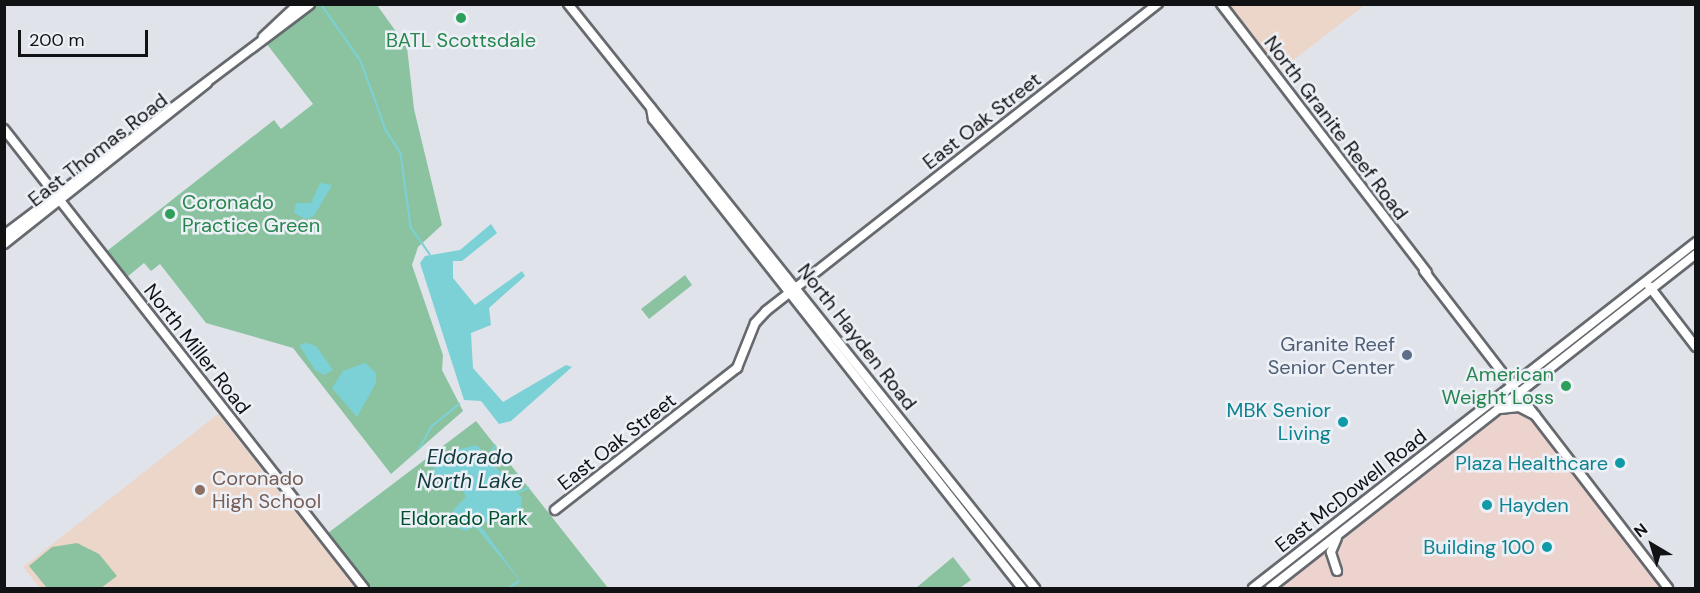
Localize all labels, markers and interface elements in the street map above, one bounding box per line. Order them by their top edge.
marker: BATL Scottsdale [454,11,468,25]
scale bar [21,18,152,56]
text: 200 m [29,28,85,52]
place label: BATL Scottsdale [386,28,536,52]
street label: North Granite Reef Road [1259,31,1413,225]
street label: East Oak Street [918,67,1046,175]
street label: East Thomas Road [24,88,172,212]
place label: Coronado Practice Green [182,190,320,237]
marker: Coronado Practice Green [163,207,177,221]
street label: North Hayden Road [792,259,922,415]
street label: North Miller Road [139,279,255,419]
place label: Granite Reef Senior Center [1268,332,1395,379]
marker: Granite Reef Senior Center [1400,348,1414,362]
place label: American Weight Loss [1442,362,1554,409]
marker: American Weight Loss [1559,379,1573,393]
street label: East Oak Street [553,388,681,496]
place label: MBK Senior Living [1227,398,1331,445]
marker: MBK Senior Living [1336,415,1350,429]
street label: East McDowell Road [1271,424,1431,558]
water label: Eldorado North Lake [417,444,523,494]
place label: Plaza Healthcare [1455,451,1608,475]
marker: Plaza Healthcare [1613,456,1627,470]
place label: Coronado High School [212,466,321,513]
marker: Coronado High School [193,483,207,497]
place label: Hayden [1499,493,1569,517]
marker: Hayden [1480,498,1494,512]
park label: Eldorado Park [400,506,528,530]
north arrow [1622,515,1682,575]
text: N [1630,519,1652,542]
place label: Building 100 [1423,535,1535,559]
marker: Building 100 [1540,540,1554,554]

